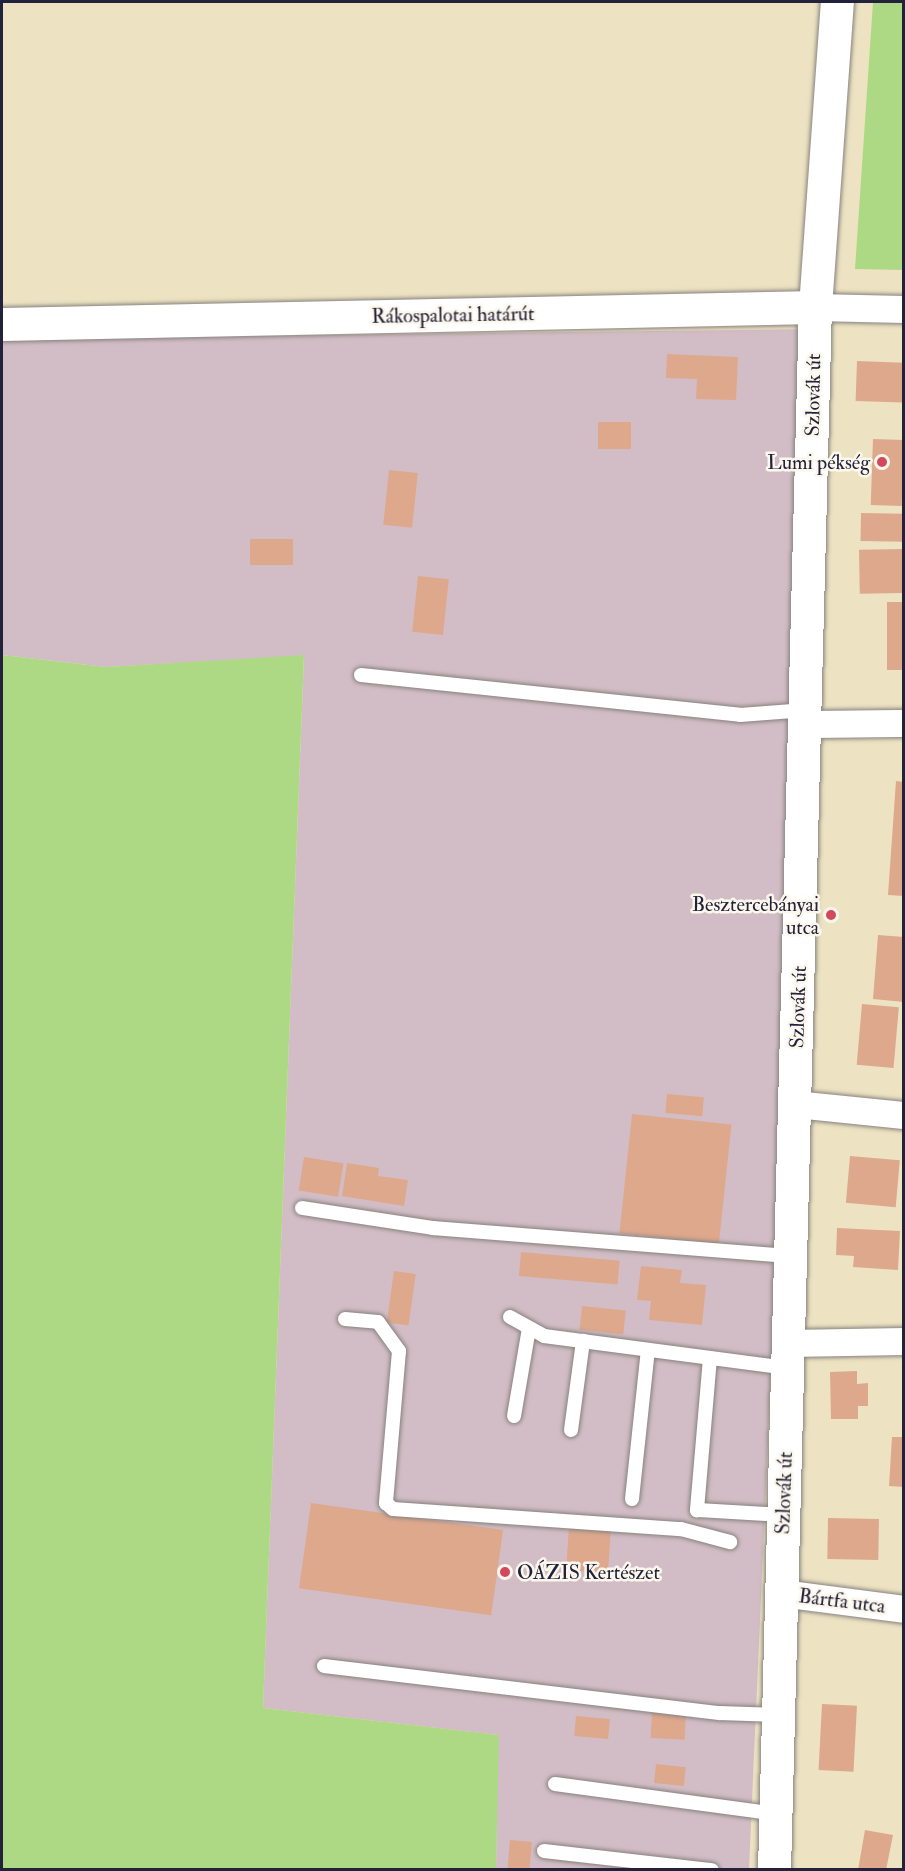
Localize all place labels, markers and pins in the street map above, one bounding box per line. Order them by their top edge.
place label: Lumi pékség [767,450,870,474]
marker: Lumi pékség [875,455,889,469]
place label: Besztercebányai utca [692,892,819,939]
marker: Besztercebányai utca [824,908,838,922]
place label: OÁZIS Kertészet [517,1560,660,1584]
marker: OÁZIS Kertészet [498,1565,512,1579]

